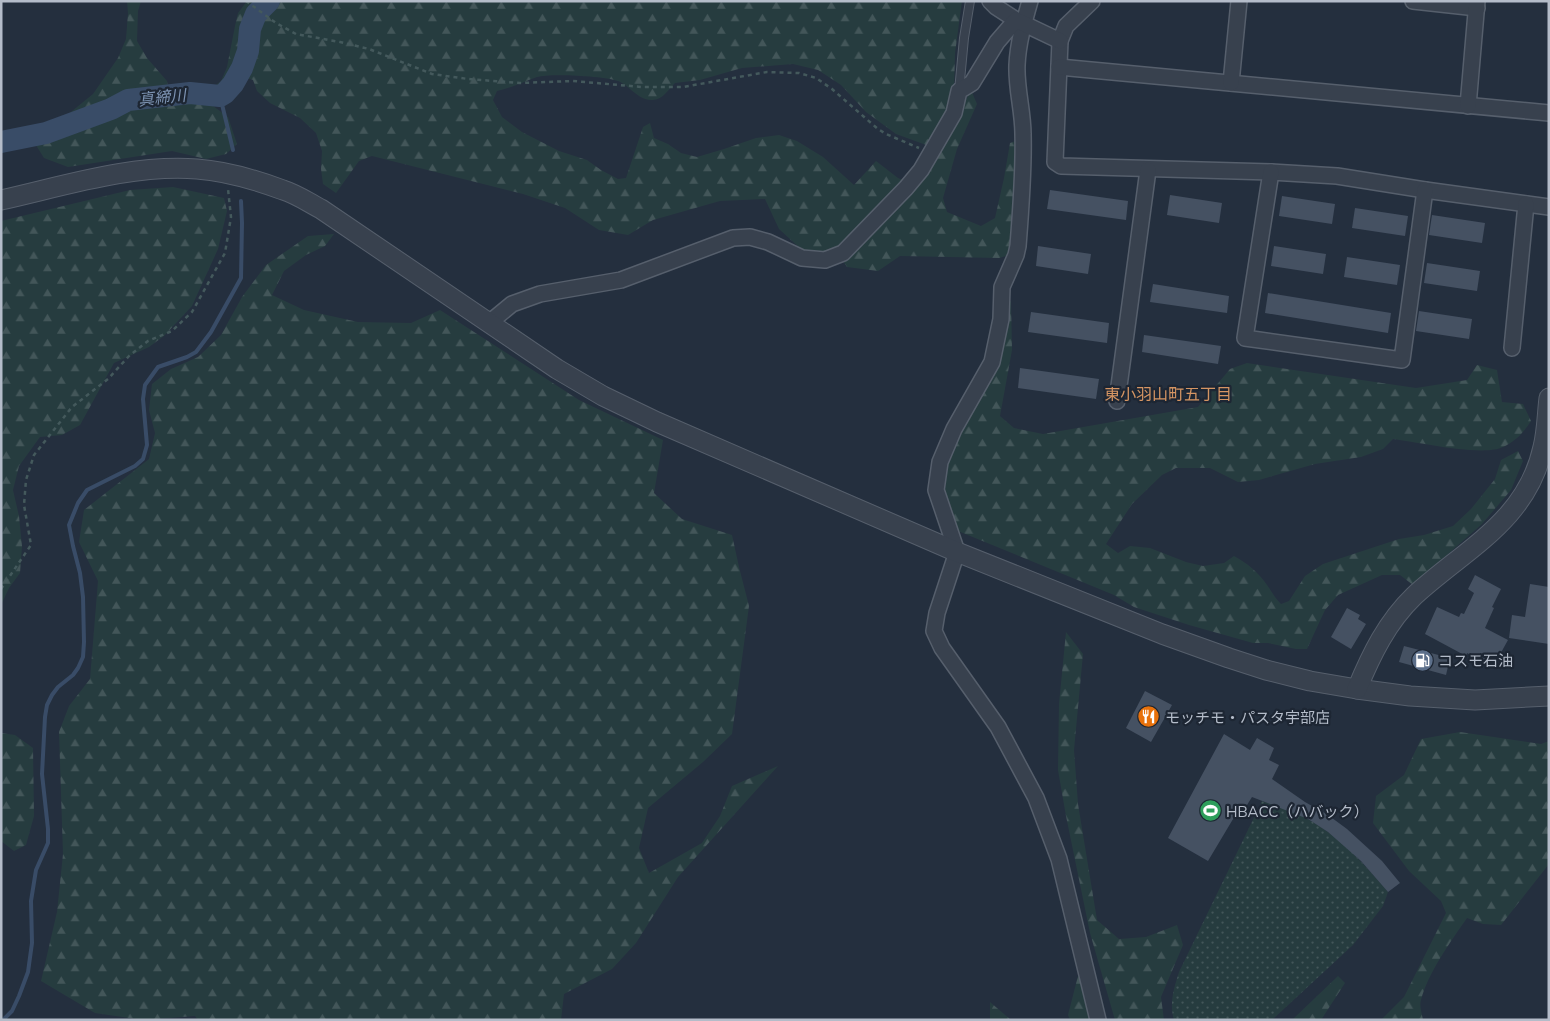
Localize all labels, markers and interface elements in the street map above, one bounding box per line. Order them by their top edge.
water label: 真締川 [137,84,189,109]
district label: 東小羽山町五丁目 [1104,384,1232,404]
fuel station icon: コスモ石油 [1410,648,1434,672]
place label: コスモ石油 [1438,651,1513,670]
restaurant icon: モッチモ・パスタ宇部店 [1137,705,1161,729]
place label: モッチモ・パスタ宇部店 [1165,708,1330,727]
sports icon: HBACC（ハバック） [1198,799,1222,823]
place label: HBACC（ハバック） [1226,802,1369,821]

